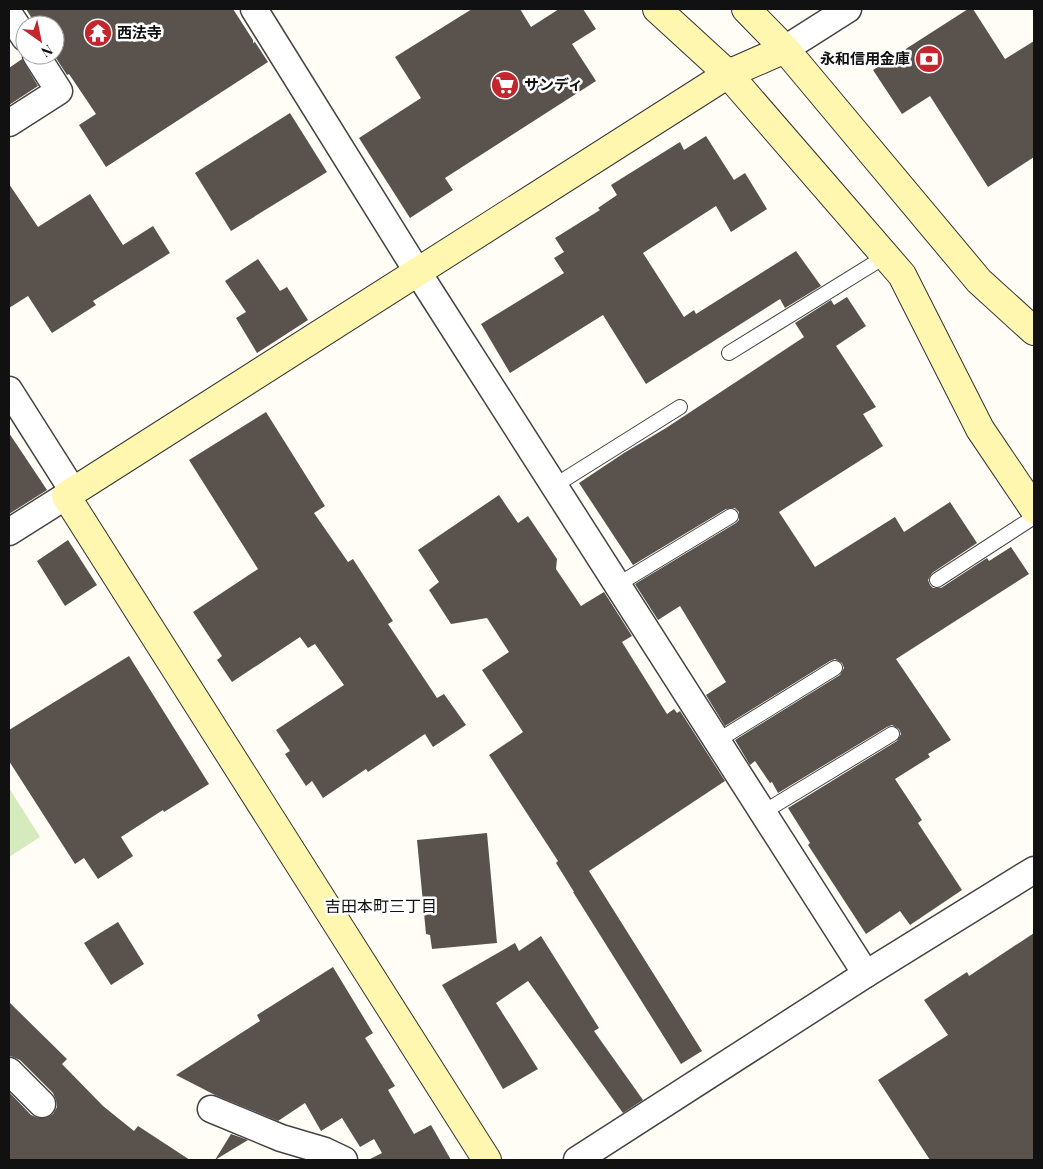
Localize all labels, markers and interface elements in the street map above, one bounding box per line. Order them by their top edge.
north arrow [15,15,65,65]
temple icon: 西法寺 [83,18,113,48]
place label: 西法寺 [117,22,162,42]
text: N [38,41,57,62]
bank icon: 永和信用金庫 [914,44,944,74]
place label: 永和信用金庫 [820,48,910,68]
supermarket icon: サンディ [490,70,520,100]
place label: サンディ [524,74,583,94]
district label: 吉田本町三丁目 [325,895,437,916]

